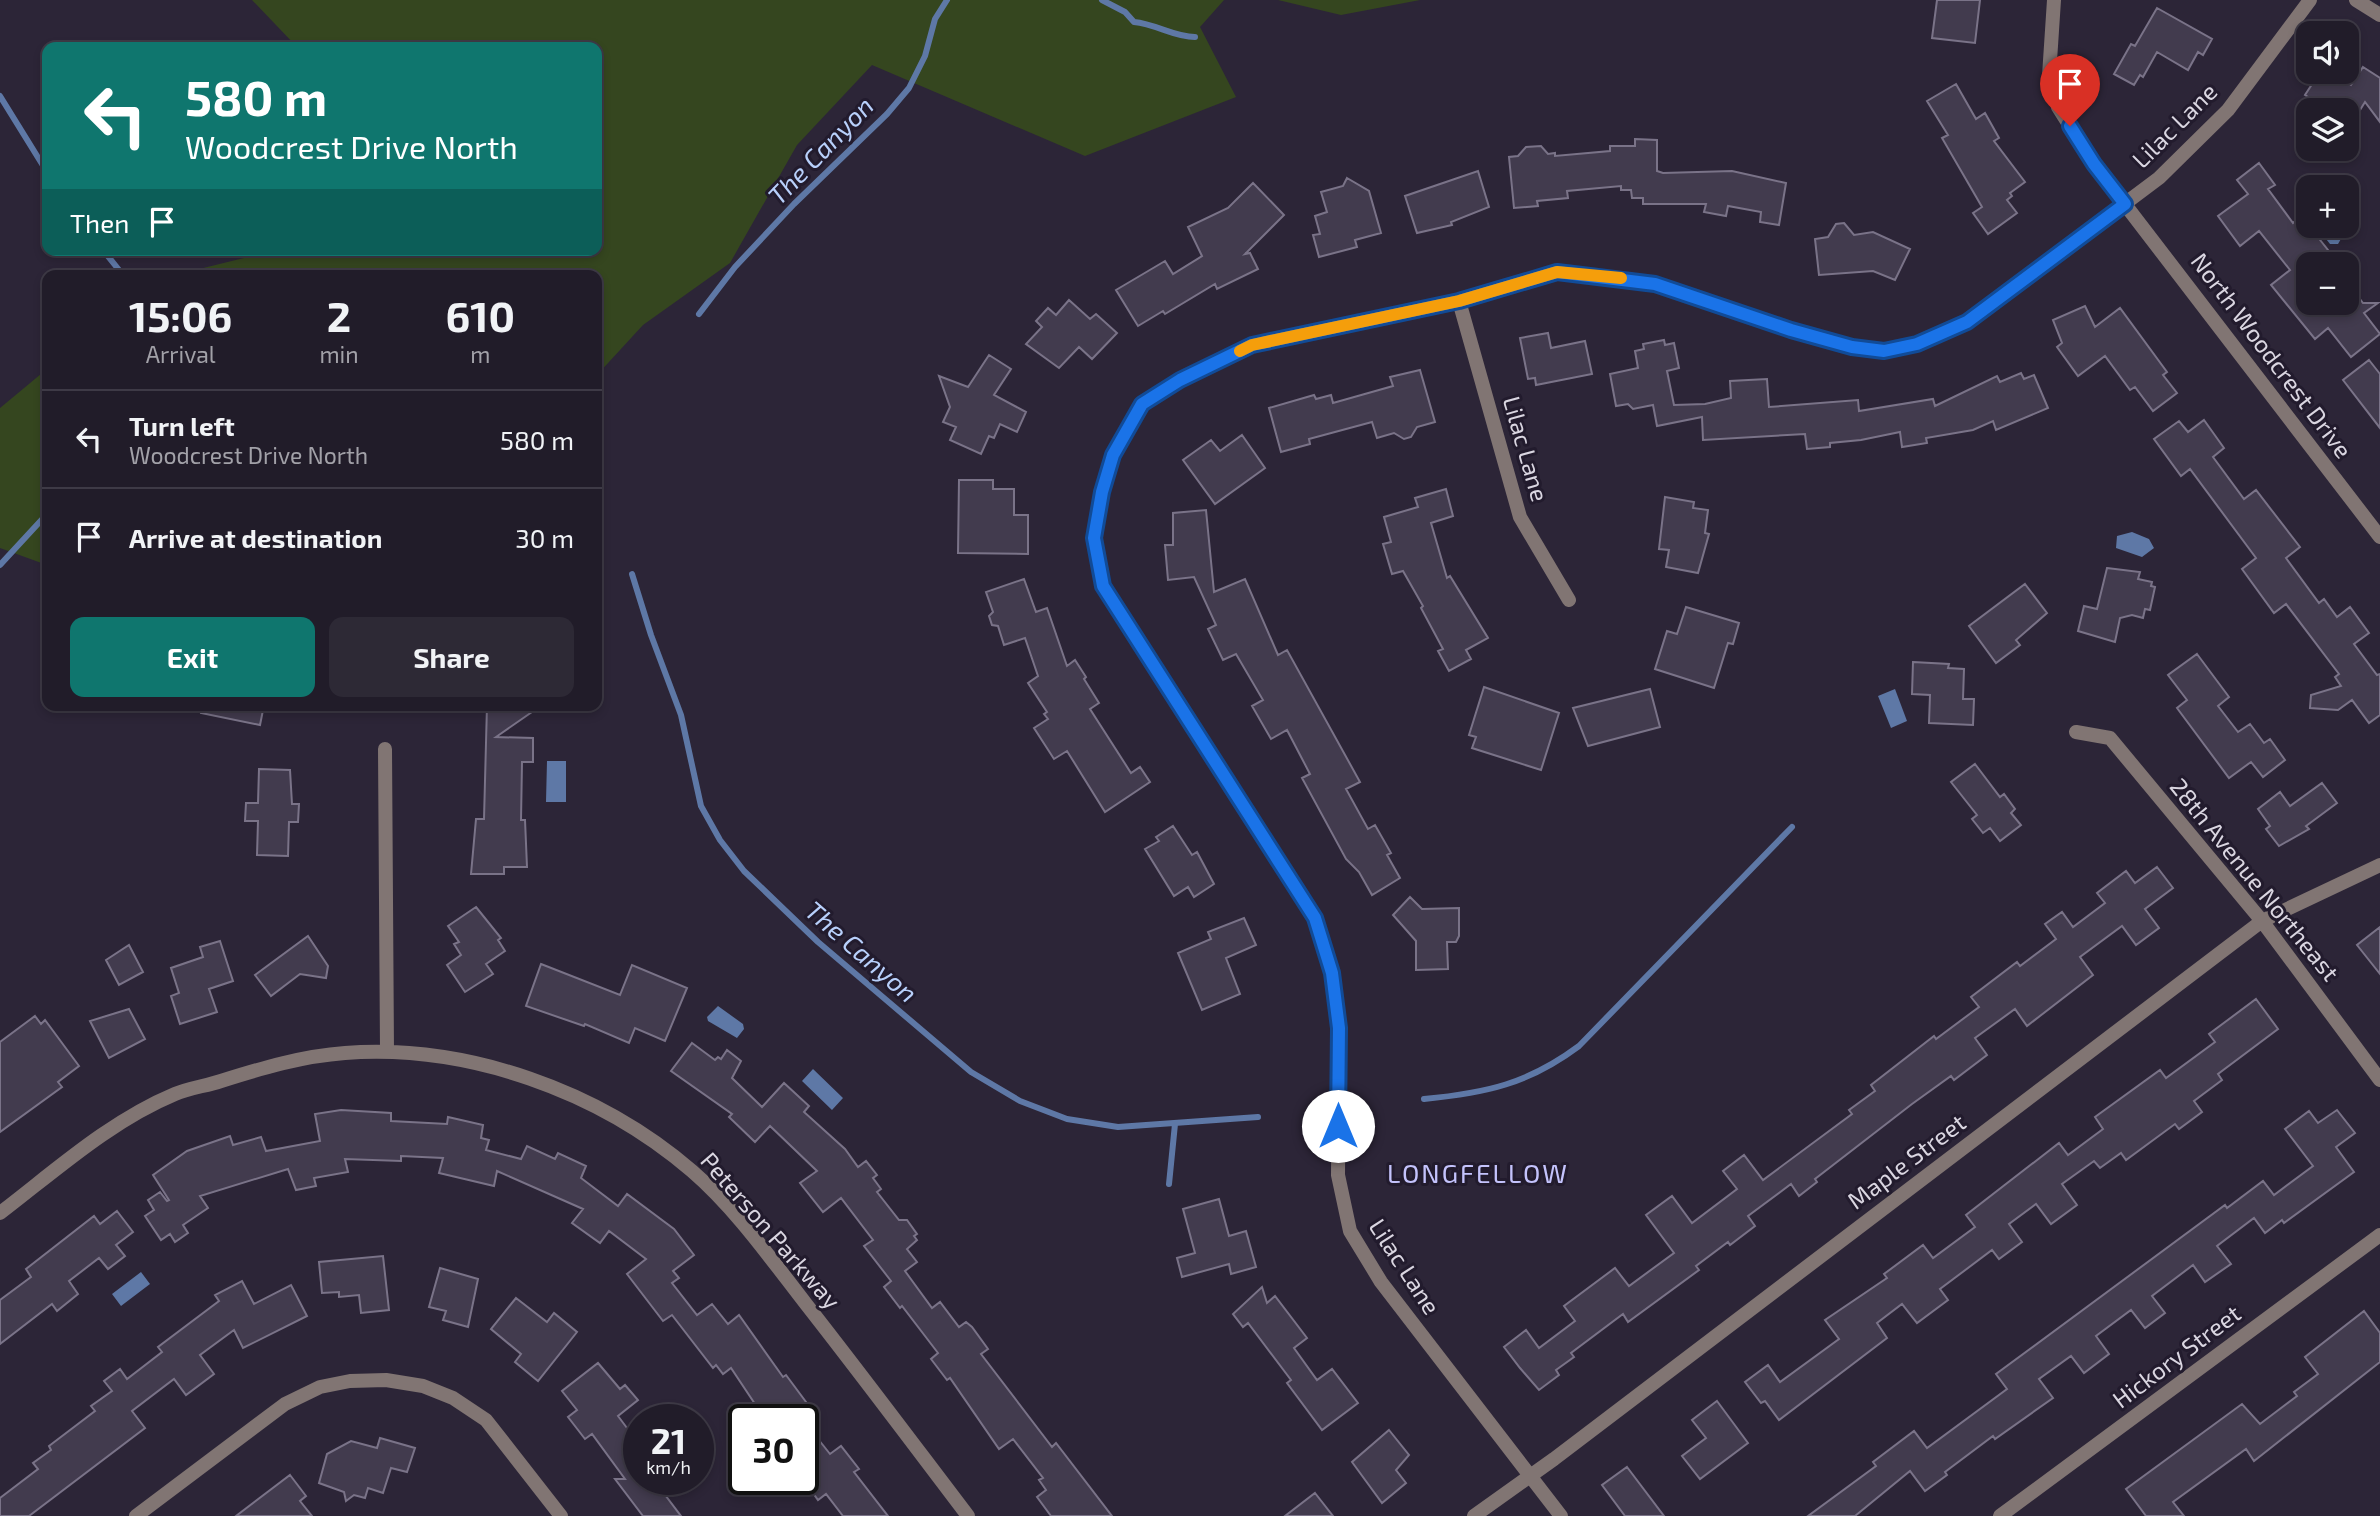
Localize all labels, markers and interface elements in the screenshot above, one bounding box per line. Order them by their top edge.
map controls [2296,21,2359,315]
button: sound [2296,21,2359,84]
pin [2040,54,2100,126]
icon: arrive [2051,65,2089,103]
text: 580 m [185,67,327,126]
icon: left [70,70,161,161]
street label: Lilac Lane [2125,76,2222,173]
water label: The Canyon [761,90,880,211]
button: layers [2296,98,2359,161]
text: Woodcrest Drive North [185,127,518,165]
button: + [2296,175,2359,238]
icon: arrive [143,203,181,241]
text: Then [70,207,129,238]
street label: North Woodcrest Drive [2186,247,2359,463]
button: − [2296,252,2359,315]
text: 15:06 [129,290,232,340]
text: 2 [327,290,351,340]
text: 610 [446,290,515,340]
text: Arrival [146,340,216,368]
text: min [319,340,359,368]
text: m [470,340,490,368]
street label: Lilac Lane [1498,393,1555,505]
text: Turn left [129,410,235,441]
icon: left [70,420,108,458]
text: 580 m [500,424,574,455]
text: Woodcrest Drive North [129,441,368,469]
icon: arrive [70,518,108,556]
text: Arrive at destination [129,522,382,553]
text: 30 m [515,522,574,553]
button: Exit [70,617,315,697]
button: Share [329,617,574,697]
street label: 28th Avenue Northeast [2164,772,2346,986]
water label: The Canyon [799,894,924,1009]
position arrow [1301,1089,1375,1163]
street label: Maple Street [1841,1107,1971,1215]
street label: Peterson Parkway [695,1146,847,1315]
district label: LONGFELLOW [1387,1157,1569,1188]
street label: Lilac Lane [1364,1213,1447,1319]
street label: Hickory Street [2106,1298,2246,1413]
speed limit sign: 30 [728,1404,819,1495]
text: 21 [651,1419,686,1461]
text: km/h [646,1456,691,1478]

